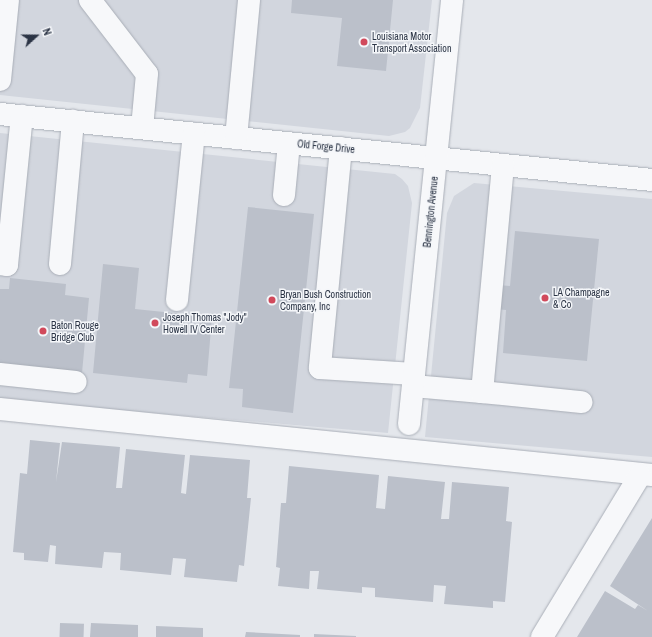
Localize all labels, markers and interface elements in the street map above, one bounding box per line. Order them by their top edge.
north arrow [16,16,56,56]
text: N [39,26,55,37]
place label: Louisiana Motor Transport Association [372,30,452,54]
marker: Louisiana Motor Transport Association [359,37,369,47]
street label: Old Forge Drive [297,138,355,156]
street label: Bennington Avenue [421,176,441,248]
place label: LA Champagne & Co [553,286,610,310]
place label: Bryan Bush Construction Company, Inc [280,288,371,312]
marker: LA Champagne & Co [540,293,550,303]
marker: Bryan Bush Construction Company, Inc [267,295,277,305]
place label: Joseph Thomas "Jody" Howell IV Center [163,311,247,334]
marker: Joseph Thomas "Jody" Howell IV Center [150,318,160,328]
place label: Baton Rouge Bridge Club [51,319,99,342]
marker: Baton Rouge Bridge Club [38,326,48,336]

